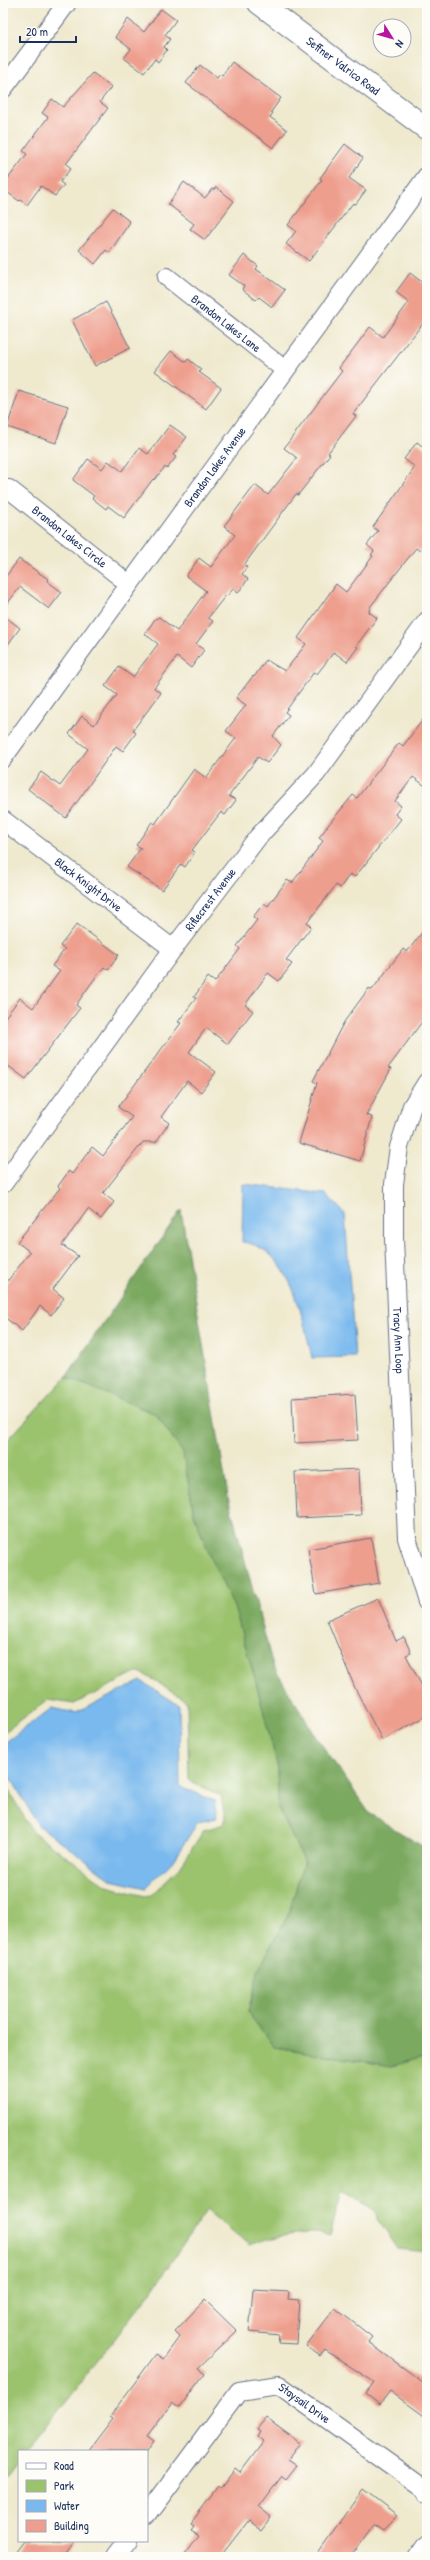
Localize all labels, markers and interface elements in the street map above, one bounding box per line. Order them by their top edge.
scale bar [20,18,76,44]
north arrow [372,18,412,58]
text: 20 m [26,23,48,40]
street label: Seffner Valrico Road [303,32,384,99]
text: N [393,37,407,51]
street label: Brandon Lakes Lane [188,290,265,356]
street label: Brandon Lakes Avenue [180,423,250,510]
street label: Brandon Lakes Circle [29,501,111,572]
street label: Black Knight Drive [51,853,126,916]
street label: Riflecrest Avenue [181,864,240,934]
street label: Tracy Ann Loop [389,1307,409,1374]
street label: Staysail Drive [275,2378,334,2427]
legend [18,2450,148,2542]
text: Road [54,2457,74,2474]
text: Park [54,2477,74,2494]
text: Water [54,2497,80,2514]
text: Building [54,2517,89,2534]

